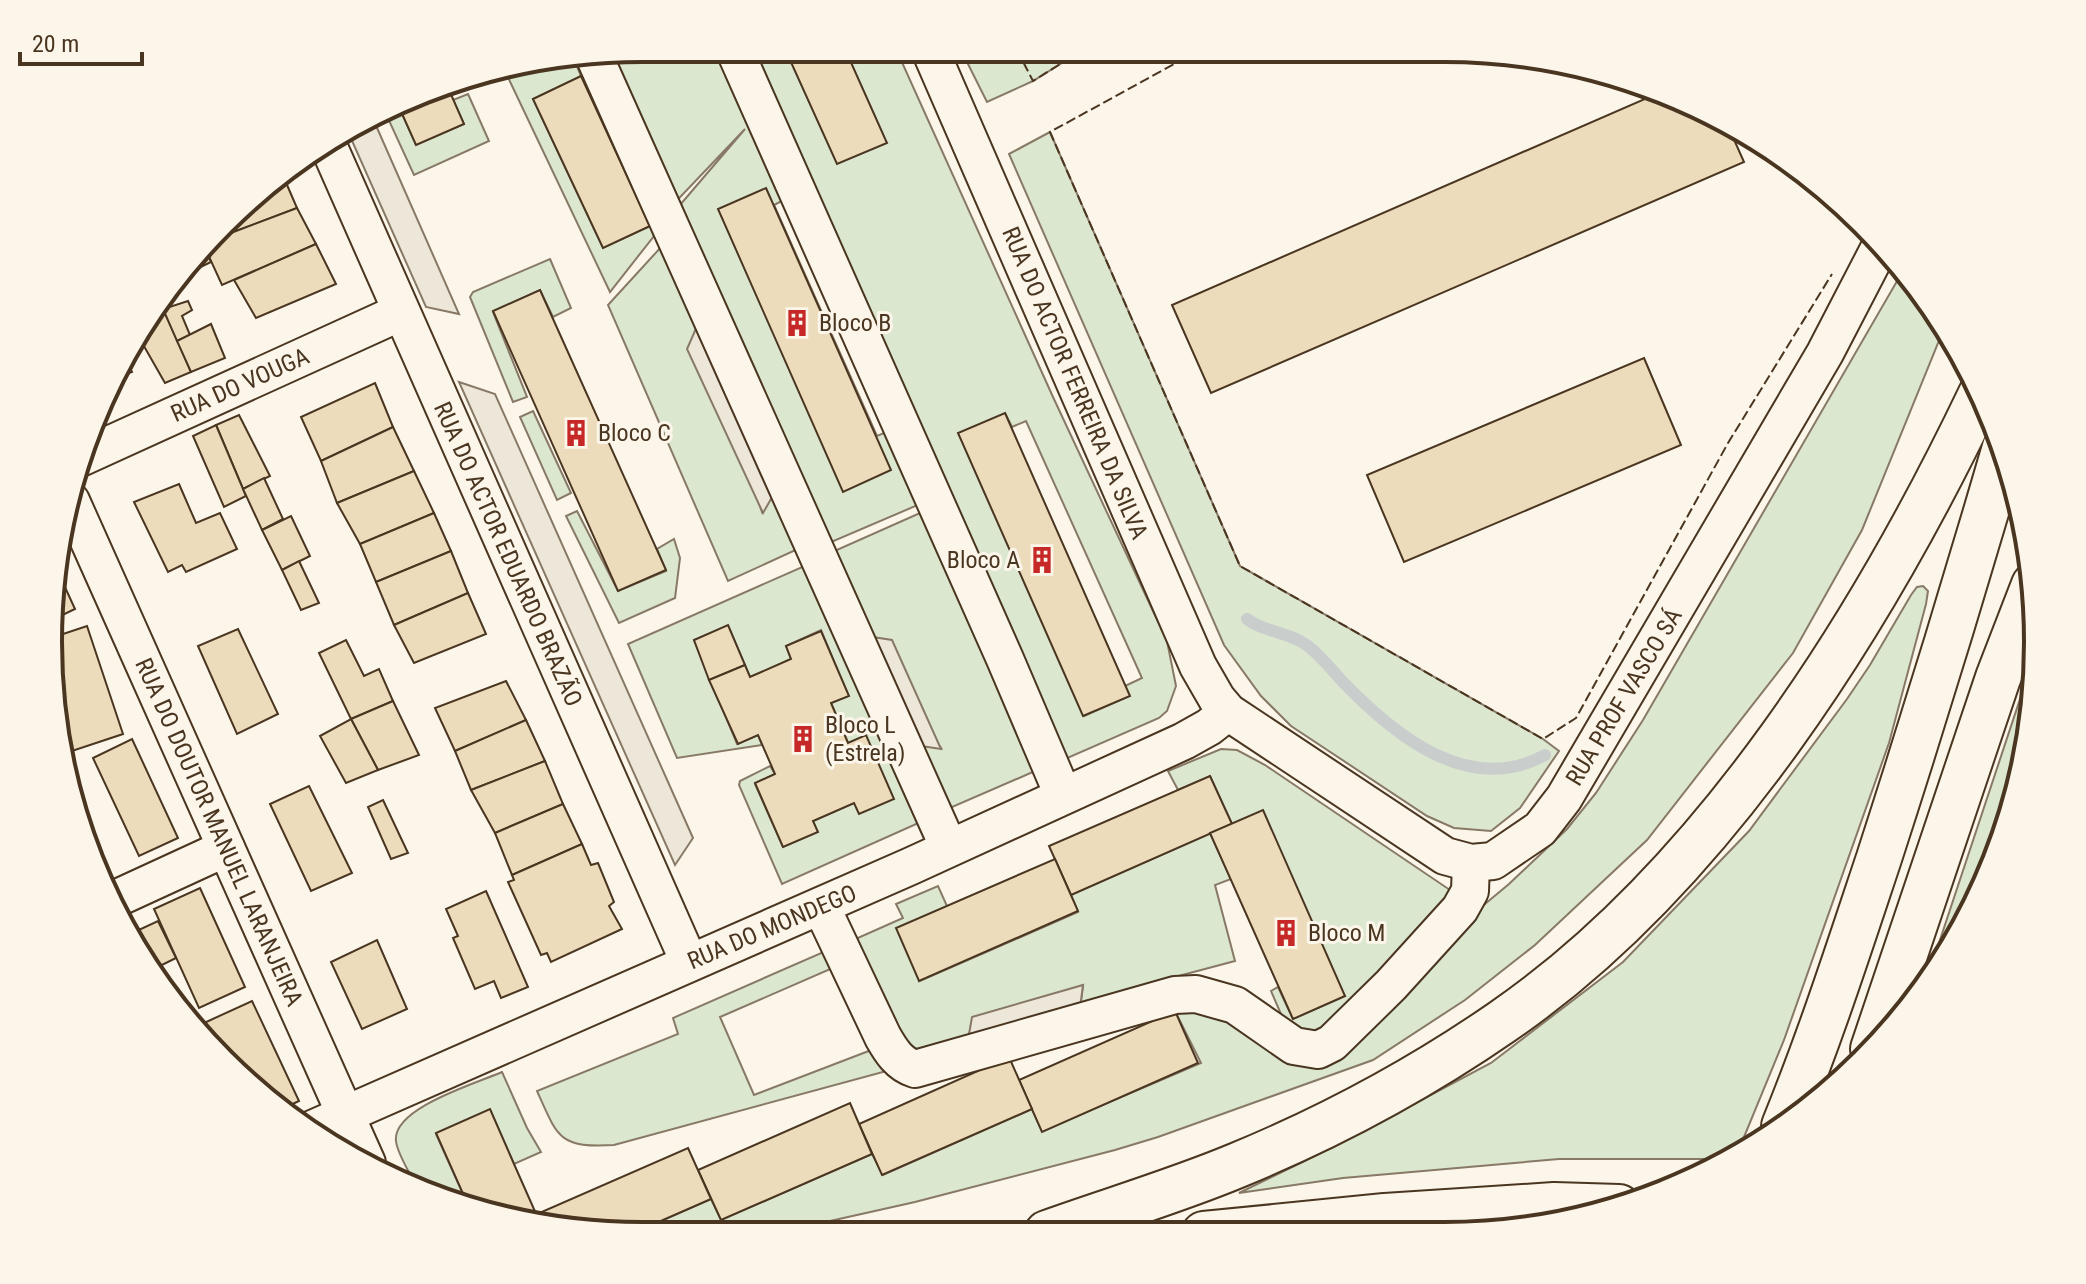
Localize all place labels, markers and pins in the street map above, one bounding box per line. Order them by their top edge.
building icon: Bloco B [782,308,812,338]
place label: Bloco B [819,309,891,337]
building icon: Bloco C [561,418,591,448]
place label: Bloco C [598,419,671,447]
building icon: Bloco A [1027,545,1057,575]
place label: Bloco A [947,546,1020,574]
place label: Bloco L (Estrela) [825,711,906,767]
building icon: Bloco L (Estrela) [788,724,818,754]
building icon: Bloco M [1271,918,1301,948]
place label: Bloco M [1308,919,1385,947]

